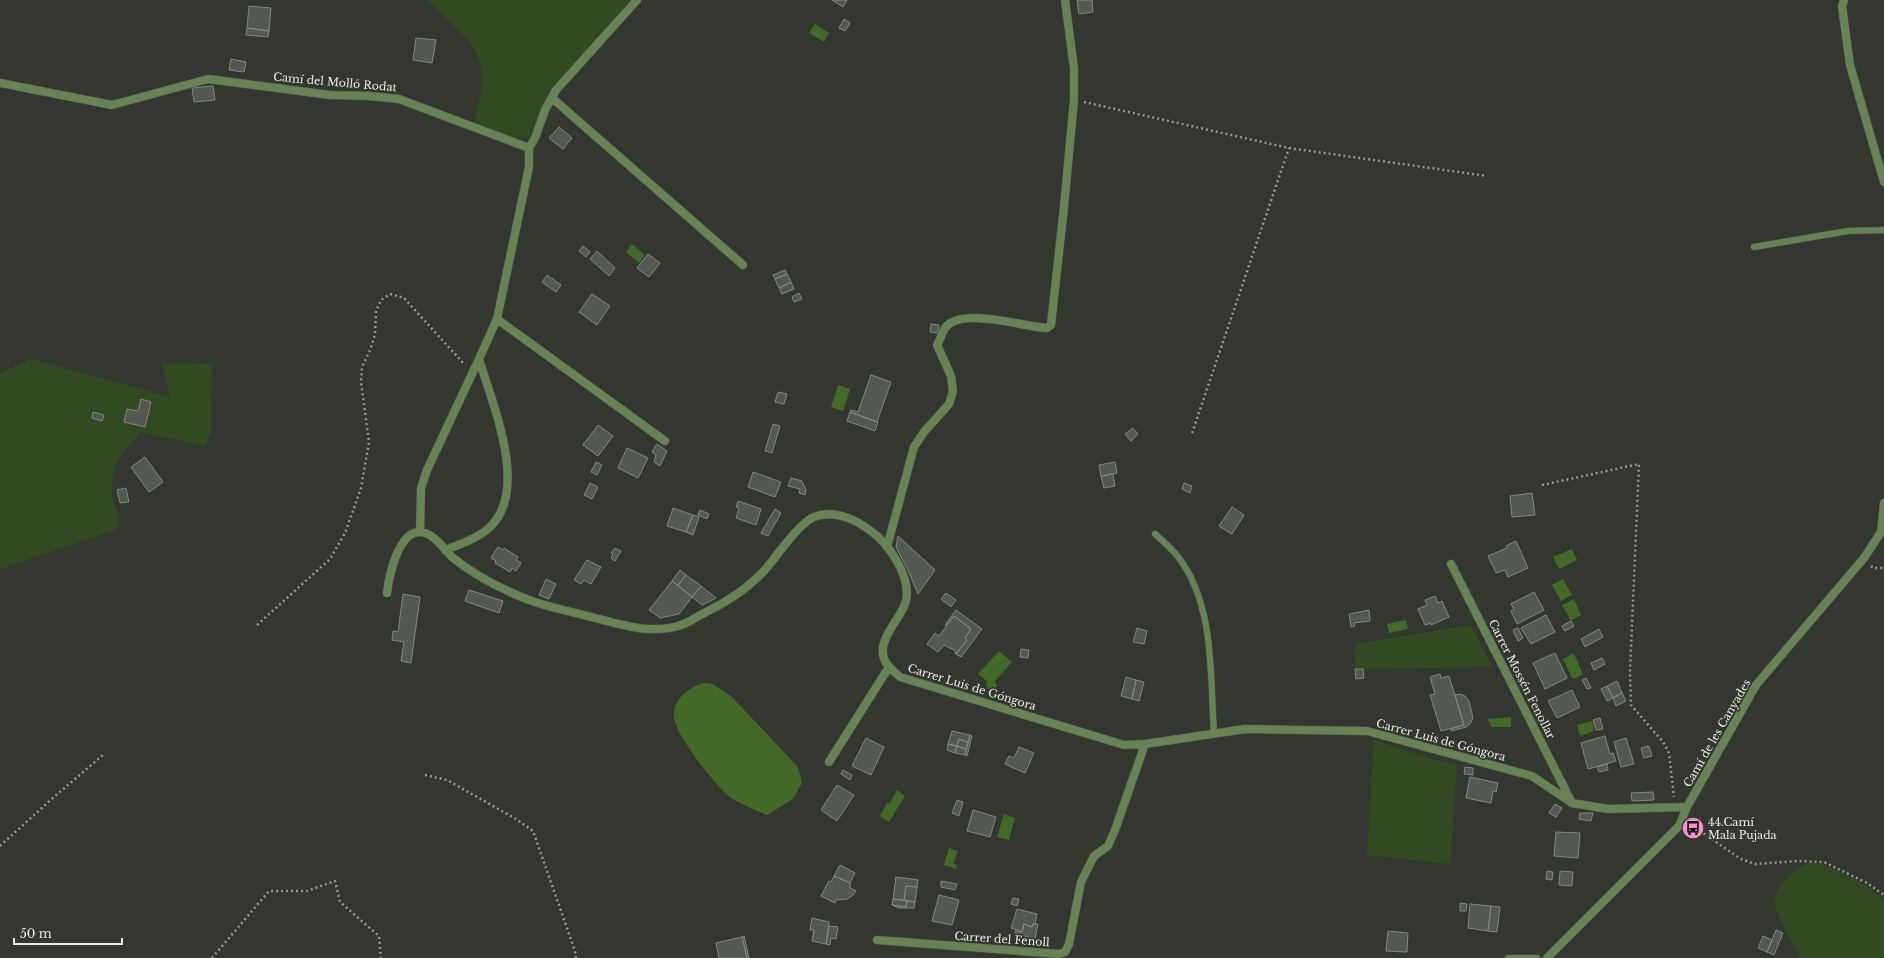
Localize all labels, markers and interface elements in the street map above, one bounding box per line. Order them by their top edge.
street label: Camí del Molló Rodat [273,70,398,94]
street label: Carrer Mossén Fenollar [1486,617,1559,742]
street label: Carrer Luis de Góngora [906,661,1039,713]
street label: Camí de les Canyades [1680,676,1754,790]
street label: Carrer Luis de Góngora [1375,716,1508,764]
bus stop icon: 44.Camí Mala Pujada [1680,815,1706,841]
place label: 44.Camí Mala Pujada [1708,815,1778,842]
scale bar [14,920,122,946]
text: 50 m [20,926,52,941]
street label: Carrer del Fenoll [954,929,1050,949]

